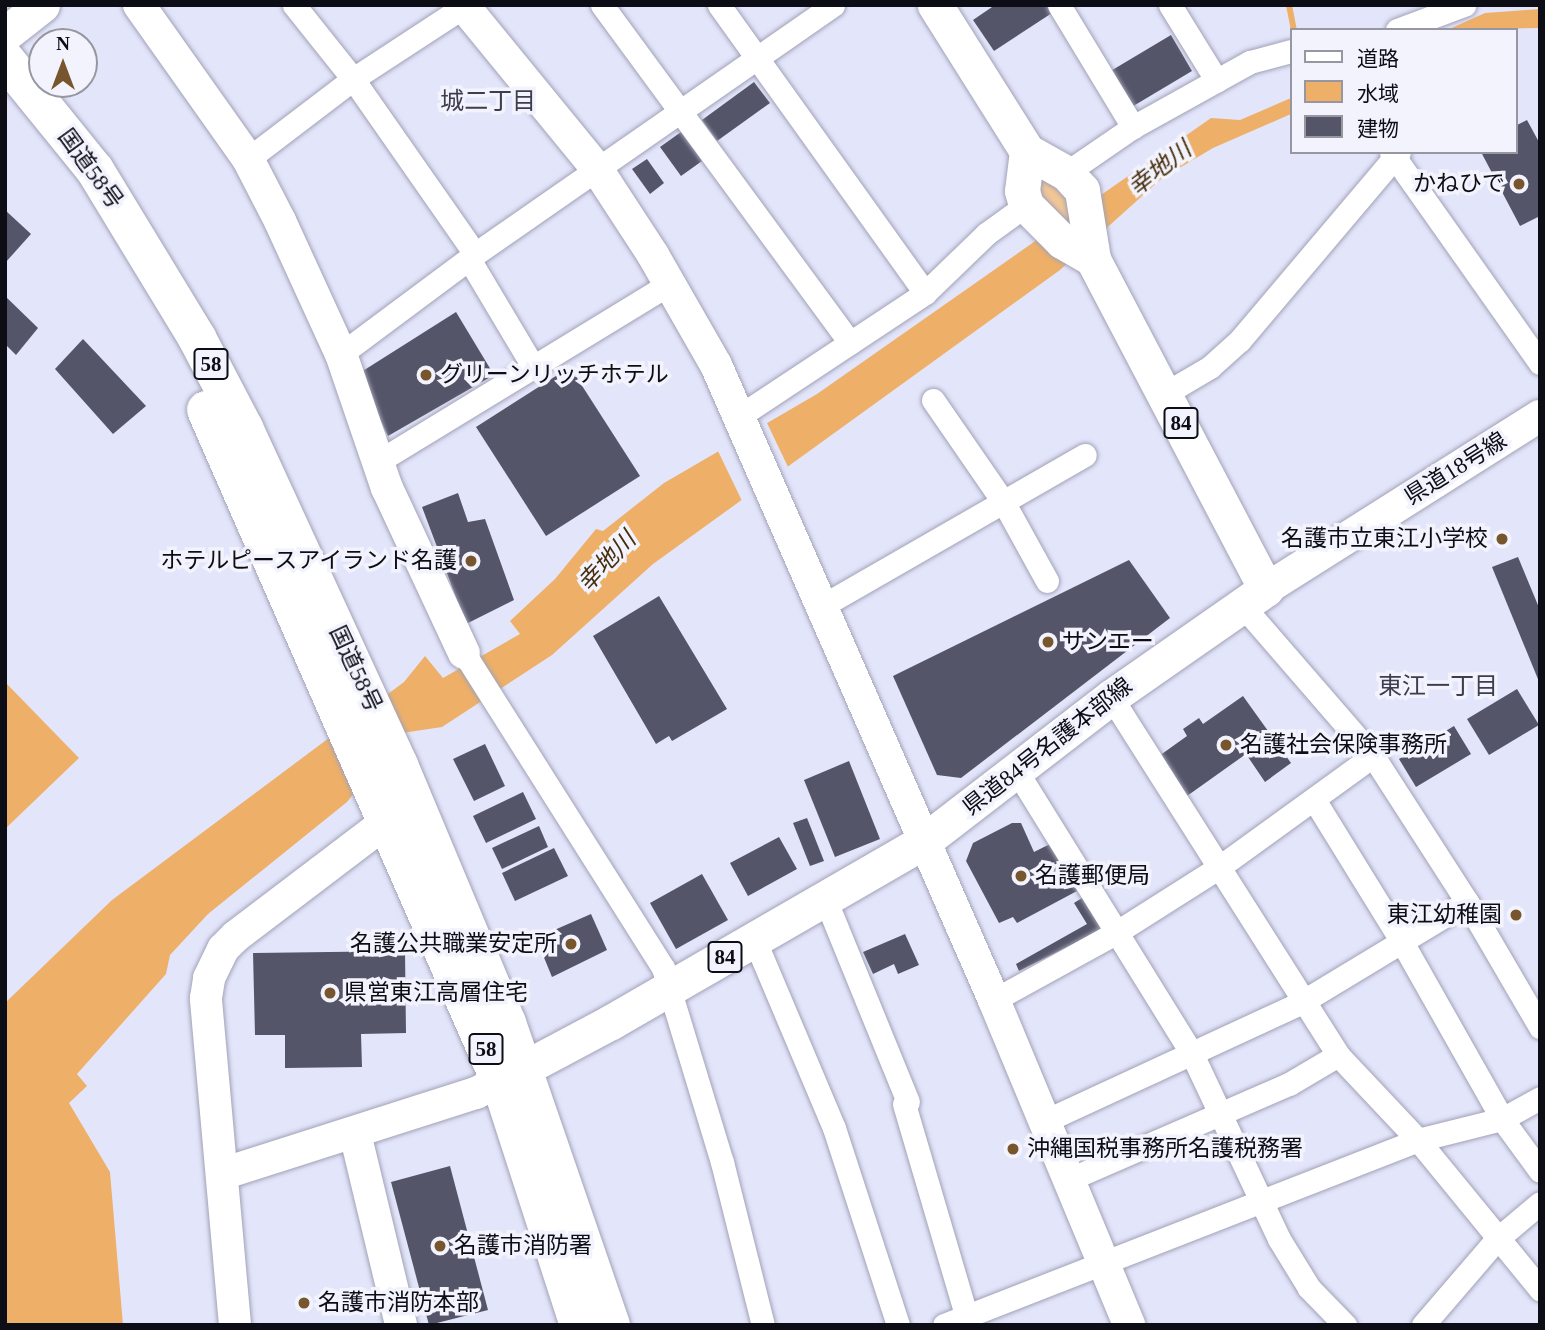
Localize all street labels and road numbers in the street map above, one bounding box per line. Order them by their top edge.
street label: 国道58号 [52,124,128,214]
road number: 58 [194,346,228,382]
road number: 84 [1164,406,1198,440]
street label: 県道18号線 [1400,427,1512,511]
street label: 国道58号 [323,621,387,717]
street label: 県道84号名護本部線 [958,672,1138,822]
road number: 84 [708,940,742,974]
road number: 58 [468,1032,504,1066]

